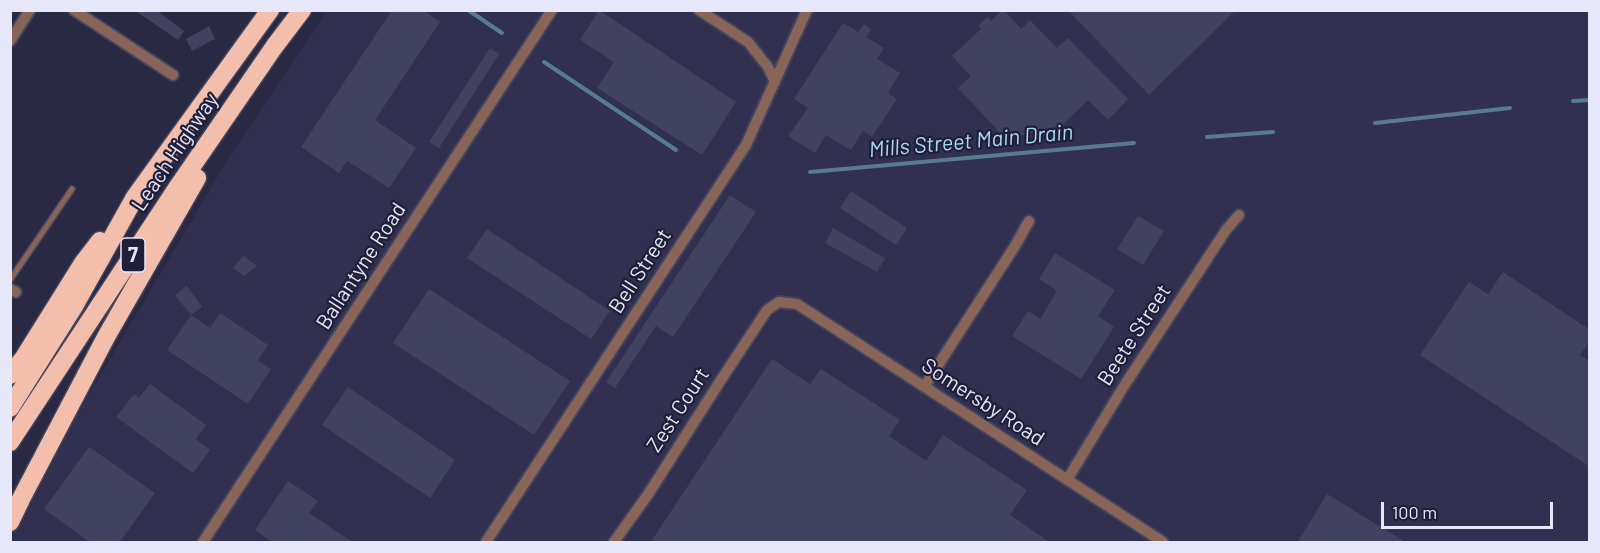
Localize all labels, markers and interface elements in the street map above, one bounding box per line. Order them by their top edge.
street label: Leach Highway [126,88,224,216]
water label: Mills Street Main Drain [868,119,1074,163]
street label: Ballantyne Road [311,198,411,334]
street label: Bell Street [603,224,677,318]
road number: 7 [121,238,145,272]
street label: Beete Street [1092,280,1176,390]
street label: Somersby Road [917,353,1049,451]
street label: Zest Court [641,363,715,457]
scale bar [1384,490,1556,528]
text: 100 m [1392,501,1437,523]

